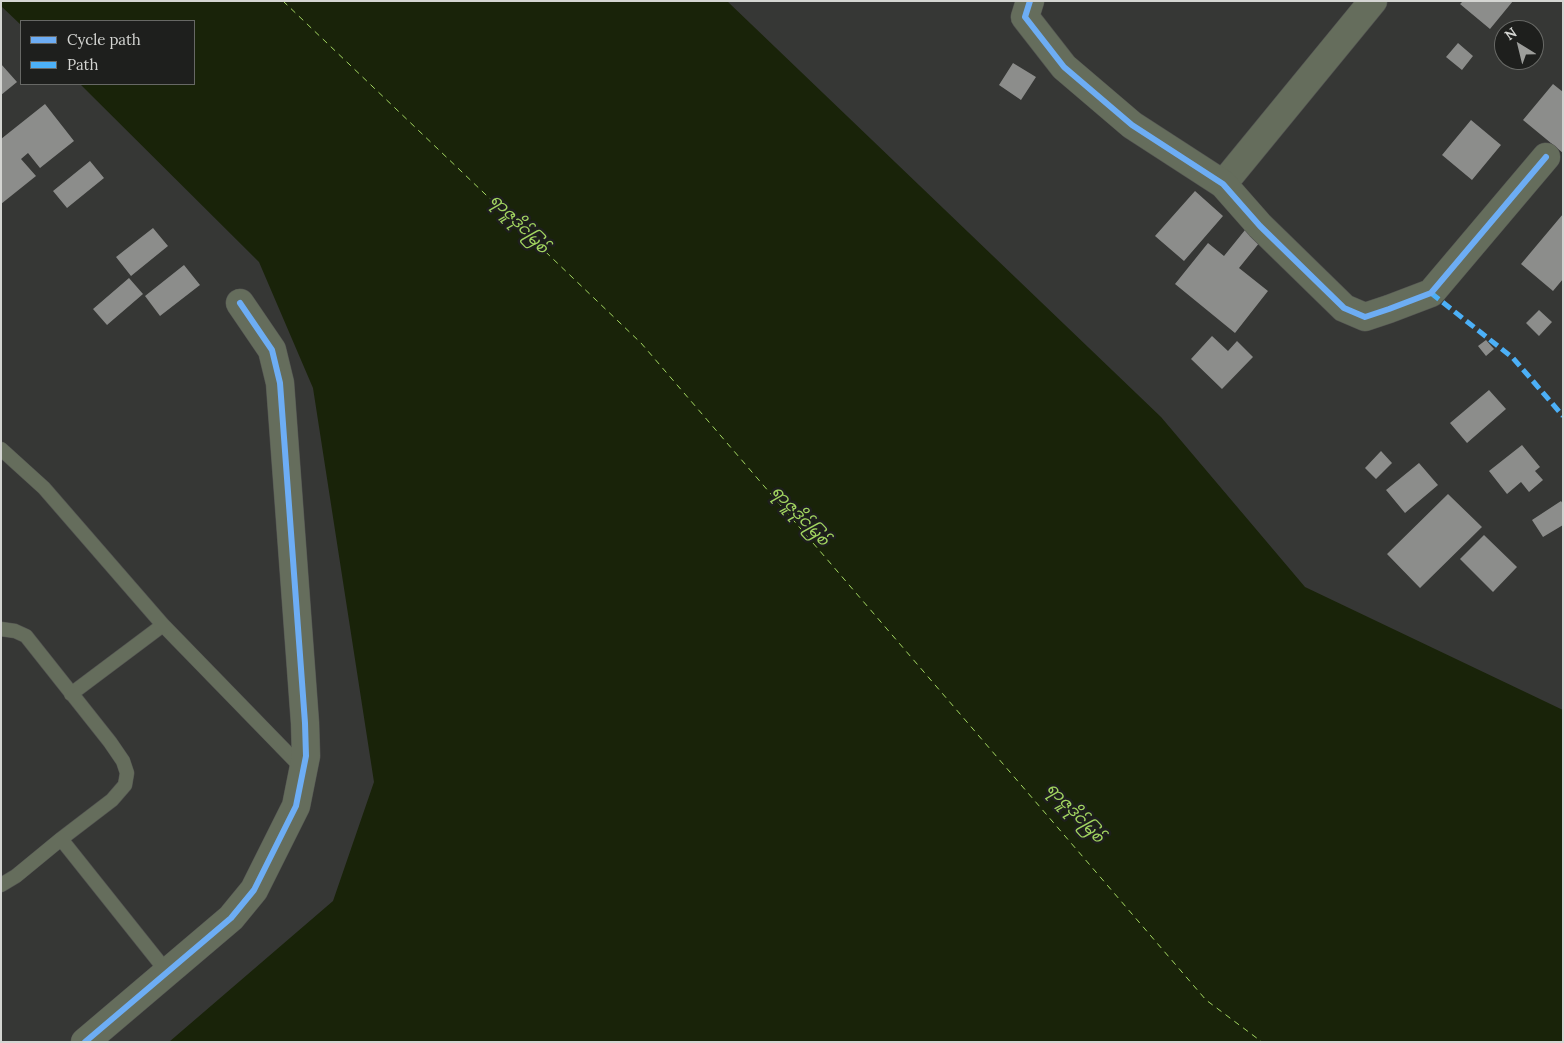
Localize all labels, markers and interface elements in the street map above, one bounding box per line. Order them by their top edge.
legend [20,20,195,85]
north arrow [1494,20,1544,70]
text: N [1501,23,1520,44]
text: Cycle path [67,30,141,49]
text: Path [67,55,98,74]
water label: ရာဇူဒိုင်မြစ် [486,190,552,258]
water label: ရာဇူဒိုင်မြစ် [767,482,833,550]
water label: ရာဇူဒိုင်မြစ် [1042,779,1108,847]

